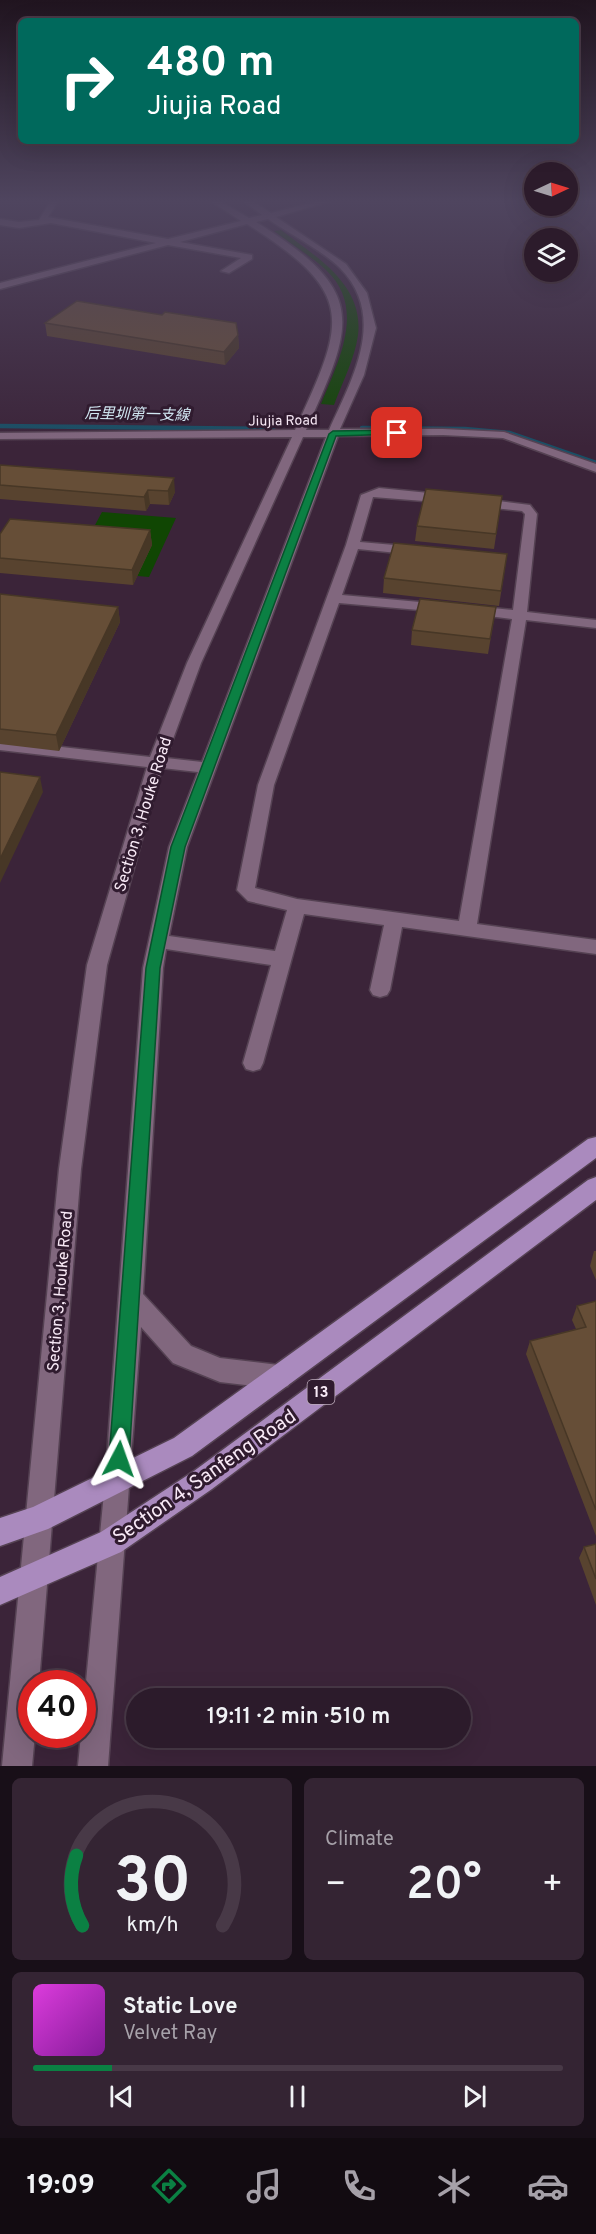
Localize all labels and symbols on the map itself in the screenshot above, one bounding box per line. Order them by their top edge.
north arrow [524,162,578,216]
water label: 后里圳第一支線 [84,405,192,426]
pin [371,407,422,458]
street label: Jiujia Road [248,412,318,431]
street label: Section 3, Houke Road [111,735,177,894]
street label: Section 3, Houke Road [44,1210,78,1372]
road number: 13 [308,1380,334,1404]
street label: Section 4, Sanfeng Road [108,1404,302,1551]
position arrow [87,1427,151,1491]
speed limit sign: 40 [18,1670,96,1748]

